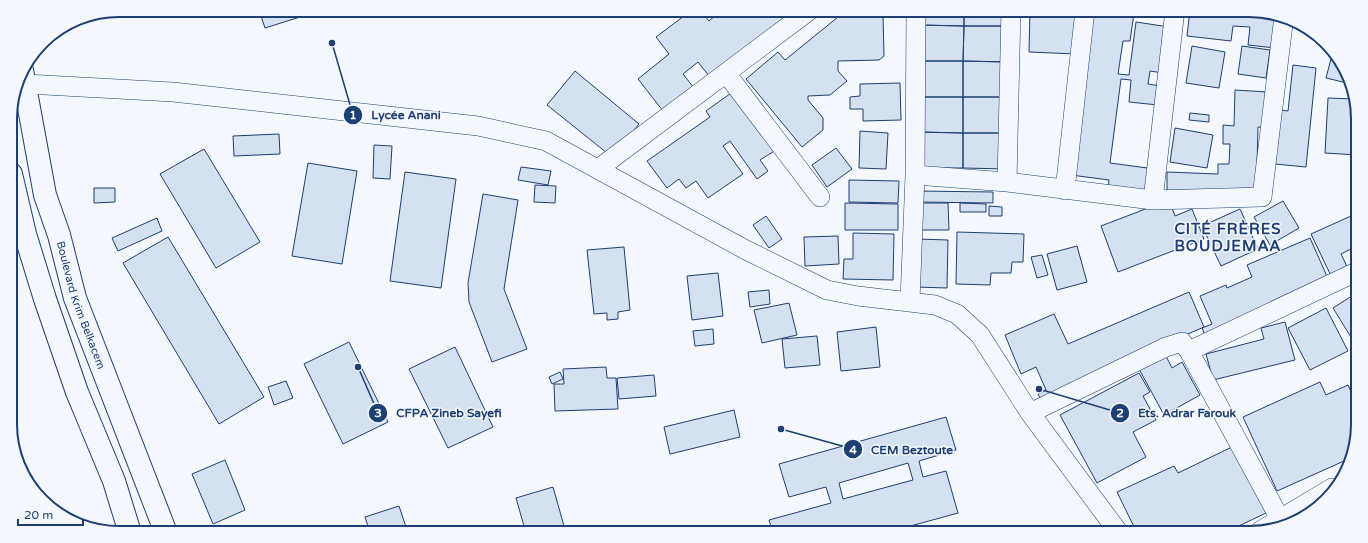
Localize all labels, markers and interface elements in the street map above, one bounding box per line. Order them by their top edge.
callout: Lycée Anani [343,103,449,127]
text: 1 [349,108,357,122]
text: Lycée Anani [371,108,441,123]
district label: CITÉ FRÈRES BOUDJEMAA [1174,219,1282,255]
street label: Boulevard Krim Belkacem [54,240,108,371]
callout: CFPA Zineb Sayefi [368,401,510,425]
callout: Ets. Adrar Farouk [1110,401,1245,425]
text: 3 [374,406,382,420]
text: CFPA Zineb Sayefi [396,406,502,421]
text: 2 [1116,406,1124,420]
text: Ets. Adrar Farouk [1138,406,1237,420]
callout: CEM Beztoute [843,437,961,461]
text: 4 [849,443,857,457]
text: CEM Beztoute [871,443,953,457]
scale bar [18,501,83,527]
text: 20 m [24,508,53,522]

